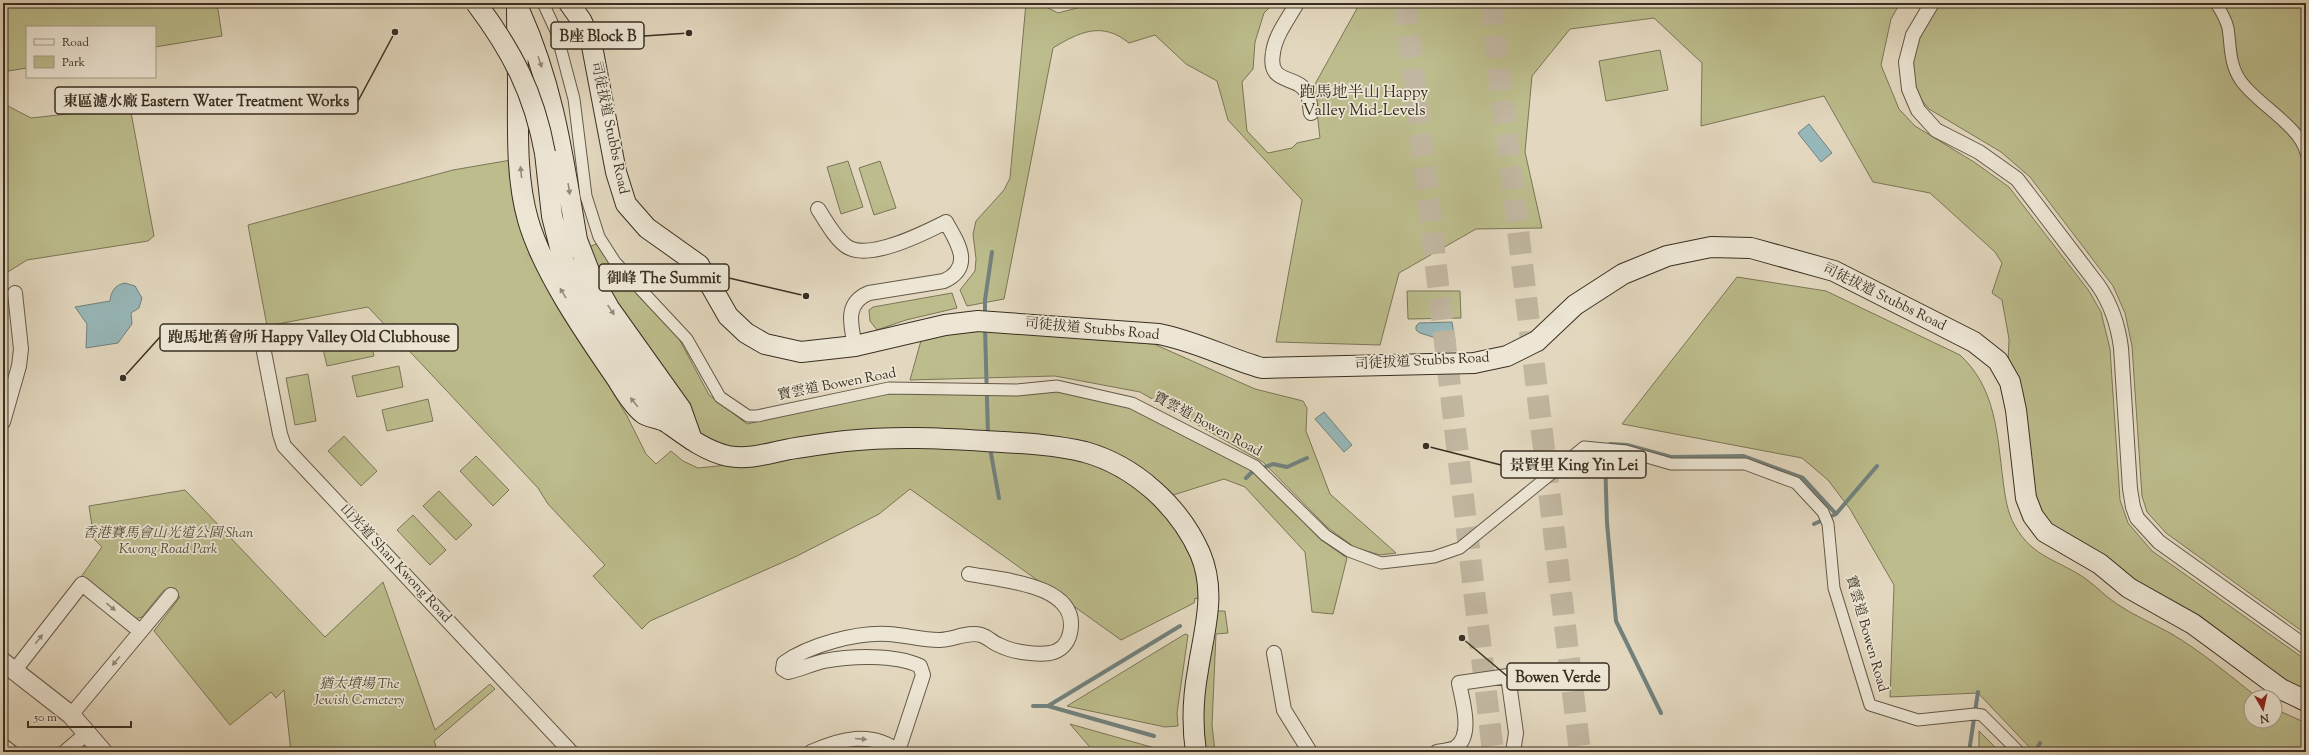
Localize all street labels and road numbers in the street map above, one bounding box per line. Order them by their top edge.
street label: 司徒拔道 Stubbs Road [585,60,633,196]
street label: 司徒拔道 Stubbs Road [1819,259,1949,337]
street label: 司徒拔道 Stubbs Road [1024,314,1160,346]
street label: 司徒拔道 Stubbs Road [1354,348,1490,376]
street label: 寶雲道 Bowen Road [776,364,898,406]
street label: 寶雲道 Bowen Road [1149,388,1265,462]
street label: 山光道 Shan Kwong Road [335,500,455,628]
street label: 寶雲道 Bowen Road [1840,573,1892,695]

